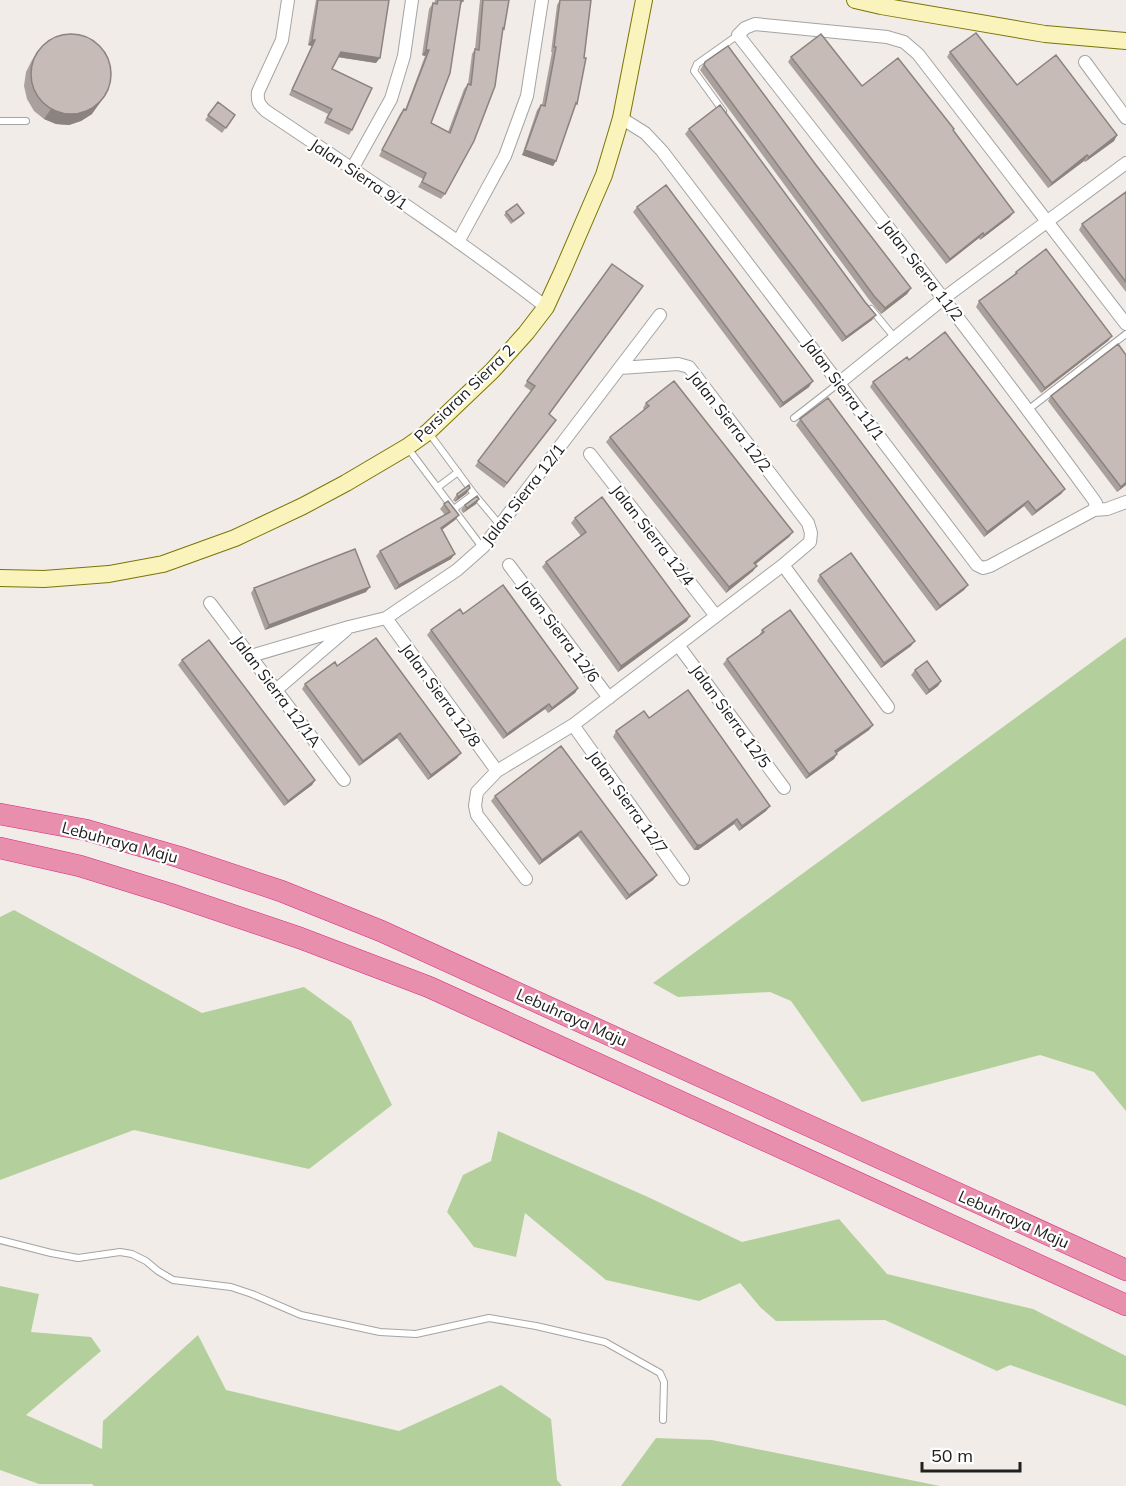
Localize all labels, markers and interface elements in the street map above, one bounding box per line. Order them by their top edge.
street label: Jalan Sierra 9/1 [306,134,412,214]
street label: Jalan Sierra 11/2 [876,215,968,325]
street label: Jalan Sierra 11/1 [799,334,889,444]
street label: Persiaran Sierra 2 [410,340,518,446]
street label: Jalan Sierra 12/2 [684,366,776,476]
street label: Jalan Sierra 12/1 [477,439,569,549]
street label: Jalan Sierra 12/4 [607,480,699,590]
street label: Jalan Sierra 12/6 [514,576,604,686]
street label: Jalan Sierra 12/1A [228,631,326,751]
street label: Jalan Sierra 12/8 [397,639,485,751]
street label: Jalan Sierra 12/5 [687,660,775,772]
street label: Jalan Sierra 12/7 [584,746,672,858]
street label: Lebuhraya Maju [60,817,180,867]
street label: Lebuhraya Maju [513,984,631,1050]
street label: Lebuhraya Maju [955,1186,1073,1252]
scale bar [922,1435,1020,1473]
text: 50 m [931,1444,973,1467]

